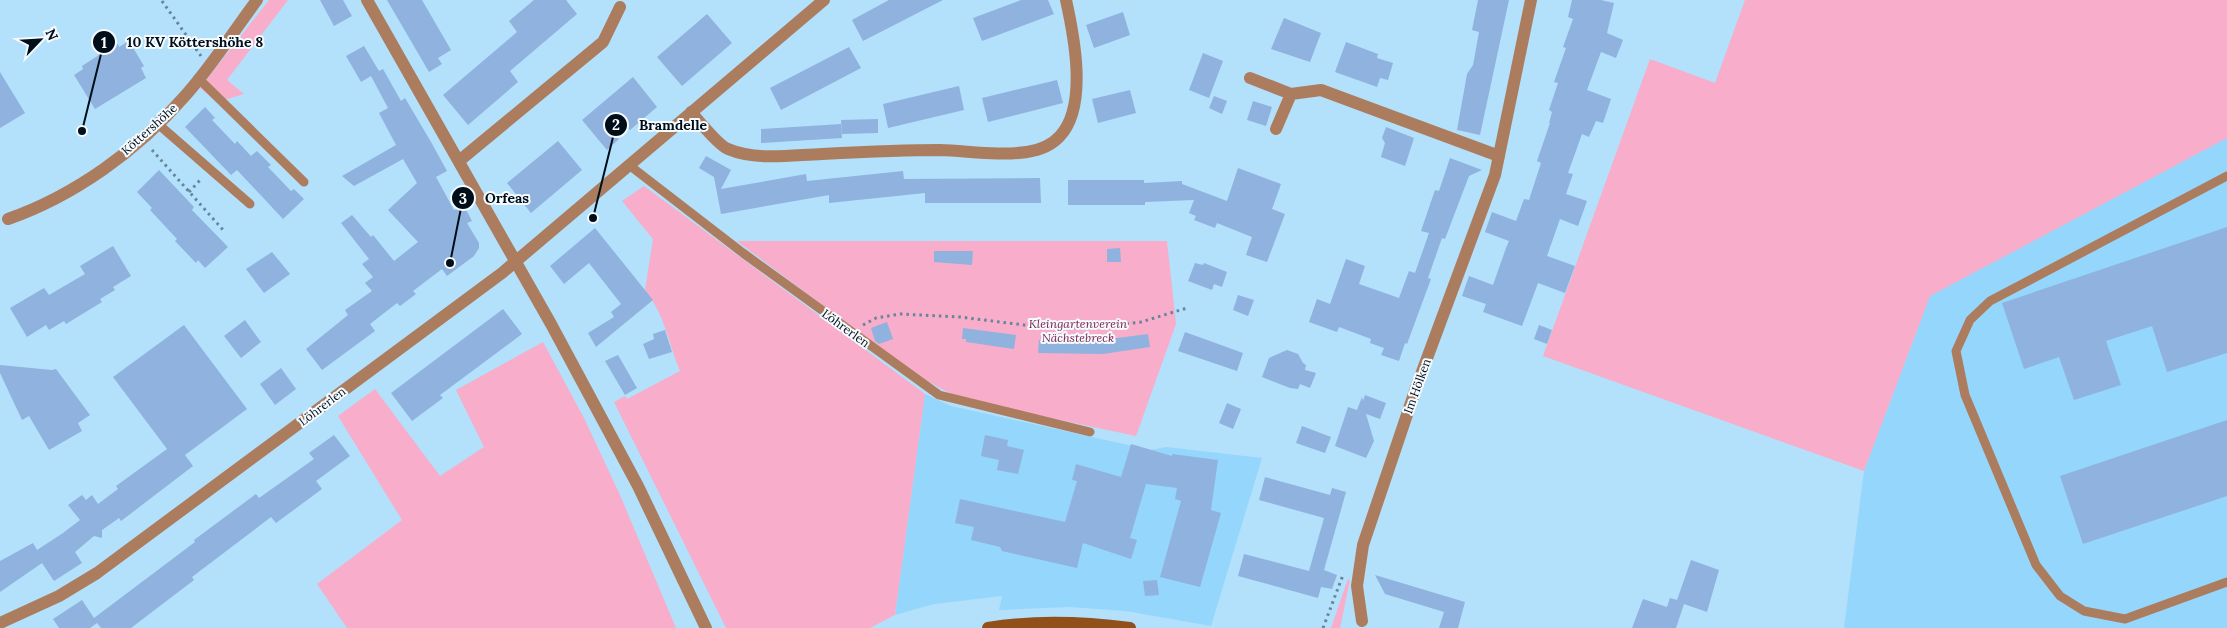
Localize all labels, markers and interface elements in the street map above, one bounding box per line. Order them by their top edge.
north arrow [15,15,65,65]
text: N [41,26,62,43]
callout: 10 KV Köttershöhe 8 [91,28,273,57]
text: 1 [101,33,107,52]
text: 10 KV Köttershöhe 8 [127,33,263,51]
street label: Köttershöhe [118,100,180,158]
callout: Bramdelle [603,110,717,139]
text: 2 [612,115,620,134]
text: Bramdelle [639,116,708,134]
callout: Orfeas [450,184,540,213]
text: 3 [459,189,467,208]
text: Orfeas [485,189,529,207]
street label: Löhrerlen [819,306,873,350]
park label: Kleingartenverein Nächstebreck [1029,316,1128,345]
street label: Im Hölken [1400,356,1434,416]
street label: Löhrerlen [296,383,348,429]

